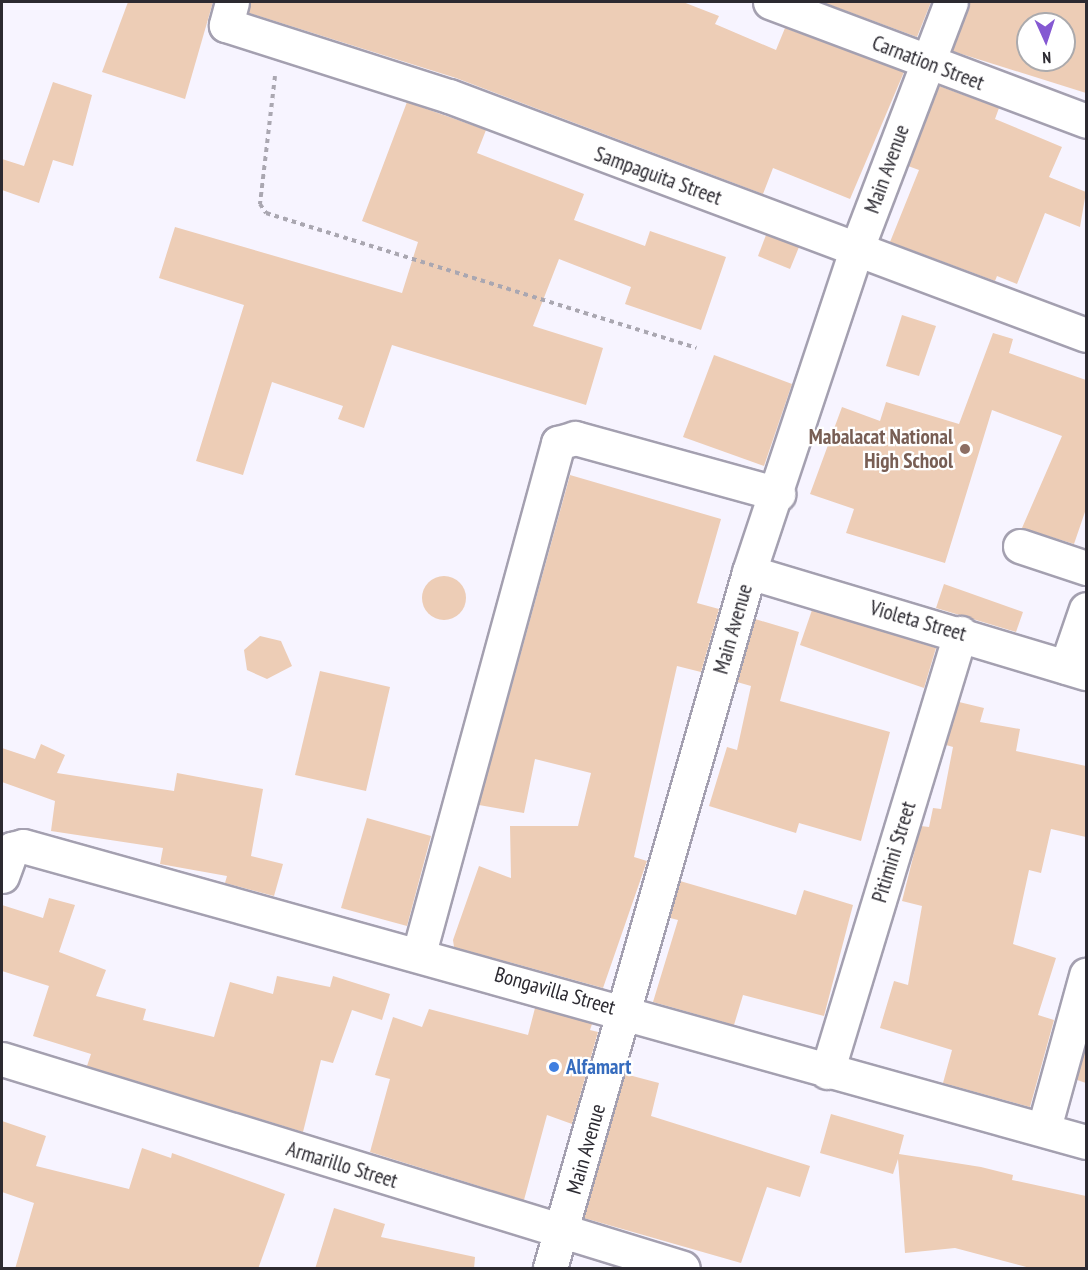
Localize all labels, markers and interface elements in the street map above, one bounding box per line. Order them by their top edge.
north arrow [1016,12,1076,72]
street label: Carnation Street [869,30,987,96]
text: N [1042,48,1052,68]
street label: Main Avenue [859,121,915,217]
street label: Sampaguita Street [591,141,725,211]
place label: Mabalacat National High School [809,424,953,474]
marker: Mabalacat National High School [958,442,972,456]
street label: Main Avenue [708,581,758,677]
street label: Violeta Street [867,595,969,647]
street label: Pitimini Street [867,798,921,906]
street label: Bongavilla Street [492,962,618,1020]
place label: Alfamart [566,1054,631,1080]
marker: Alfamart [547,1060,561,1074]
street label: Main Avenue [561,1101,611,1197]
street label: Armarillo Street [283,1136,401,1194]

